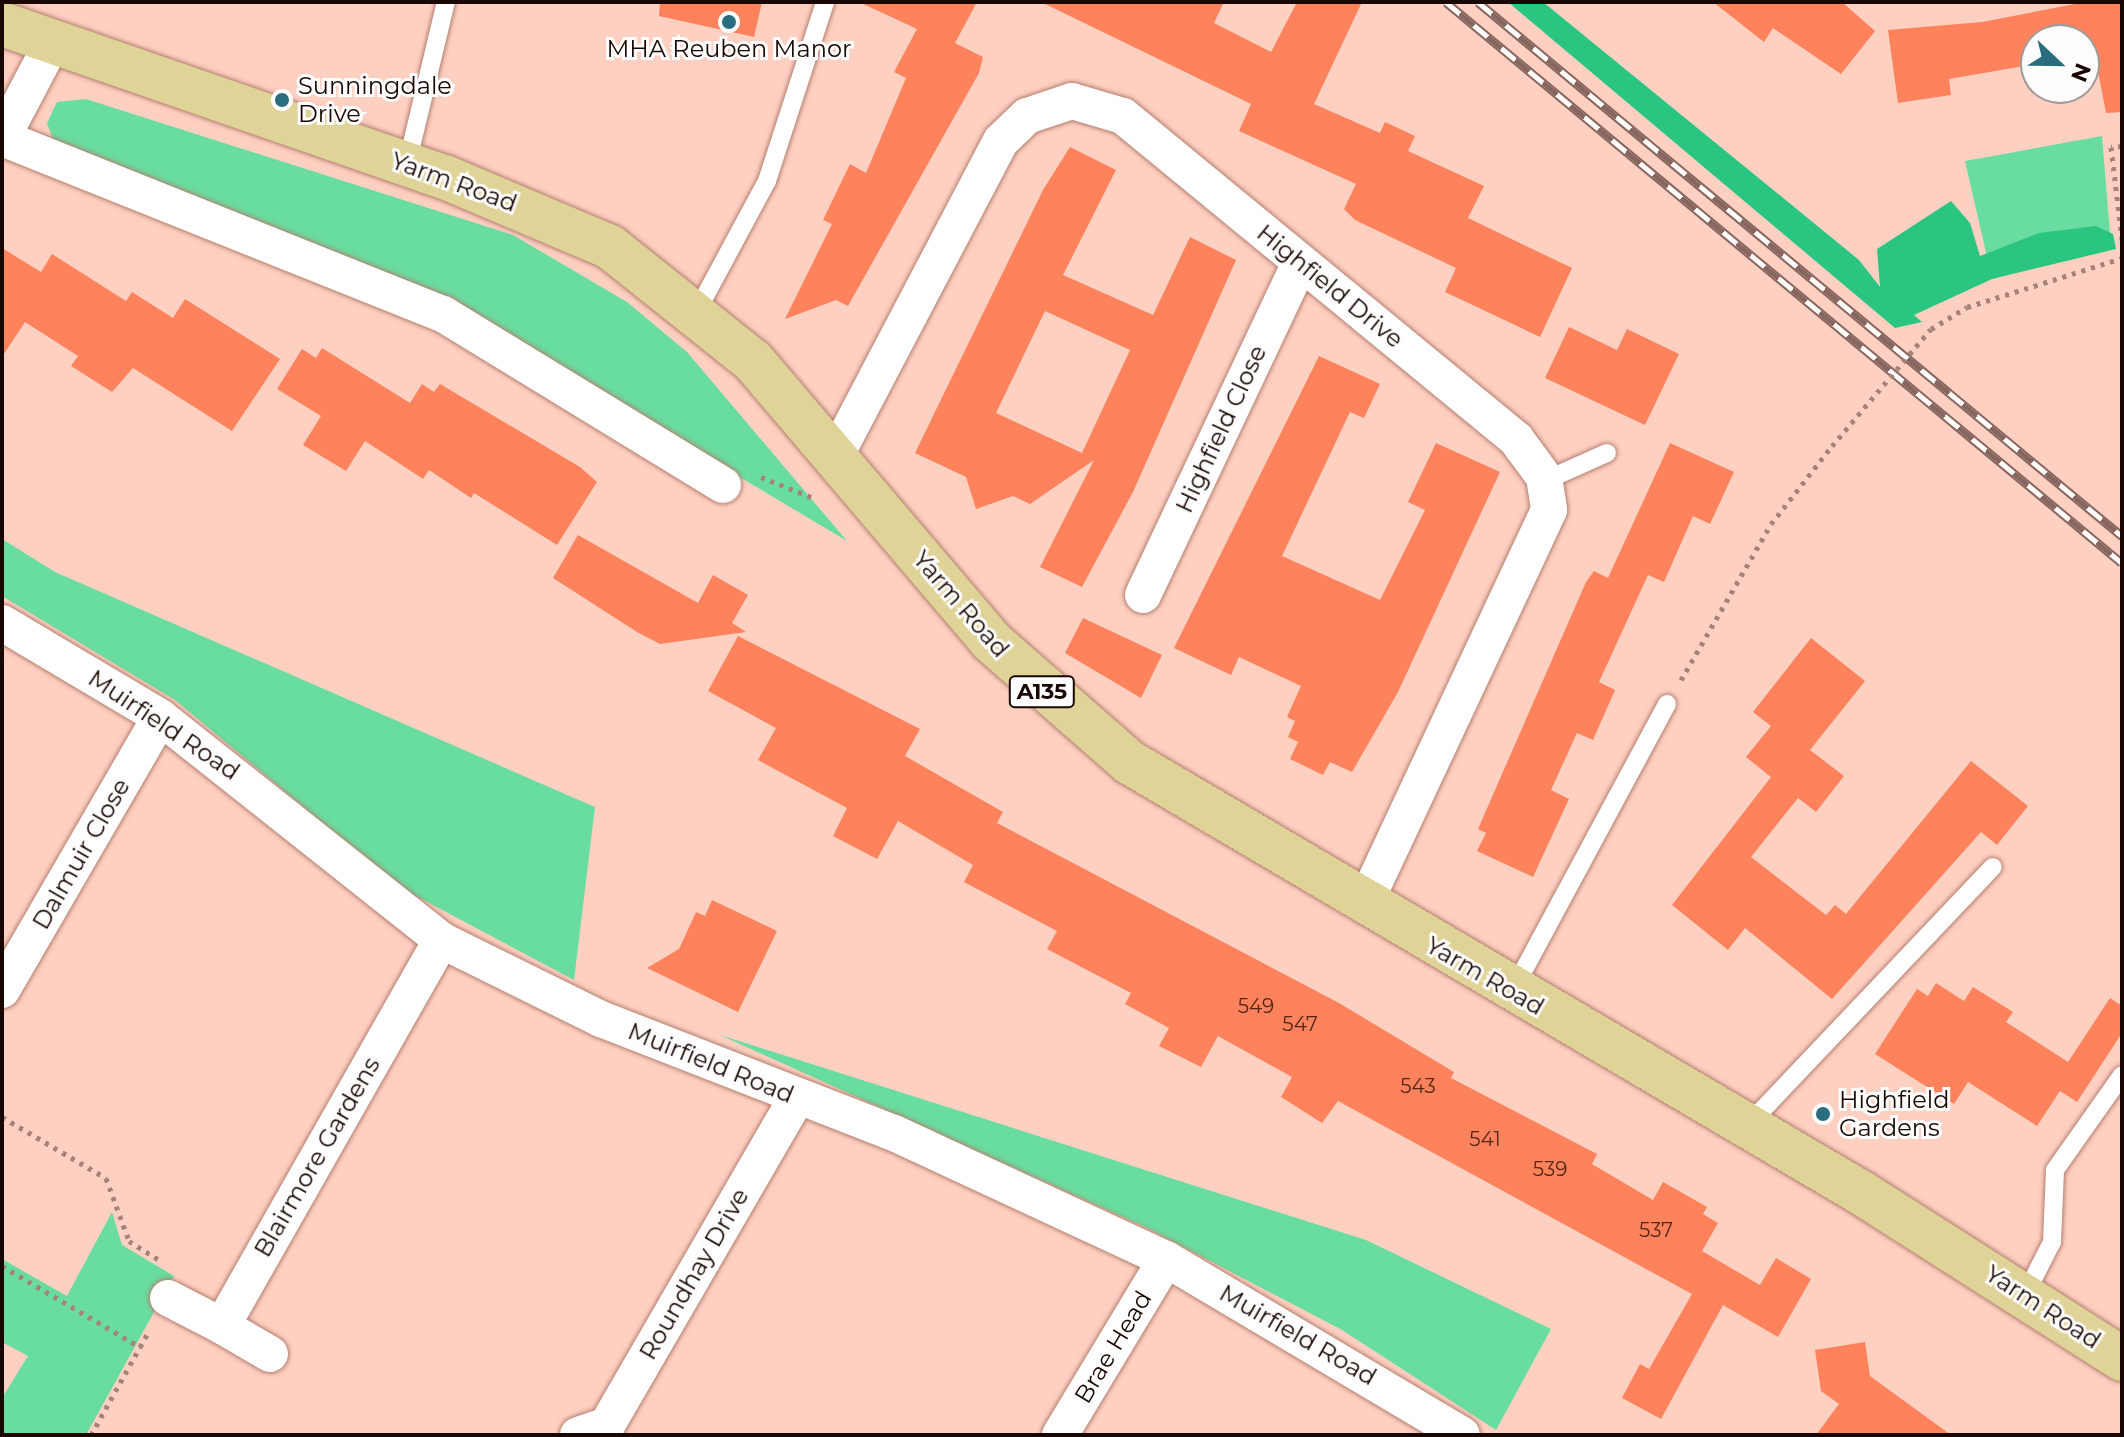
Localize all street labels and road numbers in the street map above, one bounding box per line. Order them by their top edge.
street label: Yarm Road [387,146,521,218]
street label: Highfield Drive [1251,218,1409,354]
street label: Highfield Close [1170,341,1272,517]
street label: Yarm Road [907,545,1015,663]
street label: Muirfield Road [83,664,245,786]
road number: A135 [1008,674,1076,710]
street label: Dalmuir Close [26,774,136,934]
street label: Yarm Road [1421,931,1549,1021]
street label: Muirfield Road [624,1017,798,1109]
street label: Blairmore Gardens [248,1052,386,1262]
street label: Roundhay Drive [633,1183,755,1365]
street label: Yarm Road [1980,1259,2106,1355]
street label: Muirfield Road [1214,1278,1382,1392]
street label: Brae Head [1068,1286,1158,1408]

